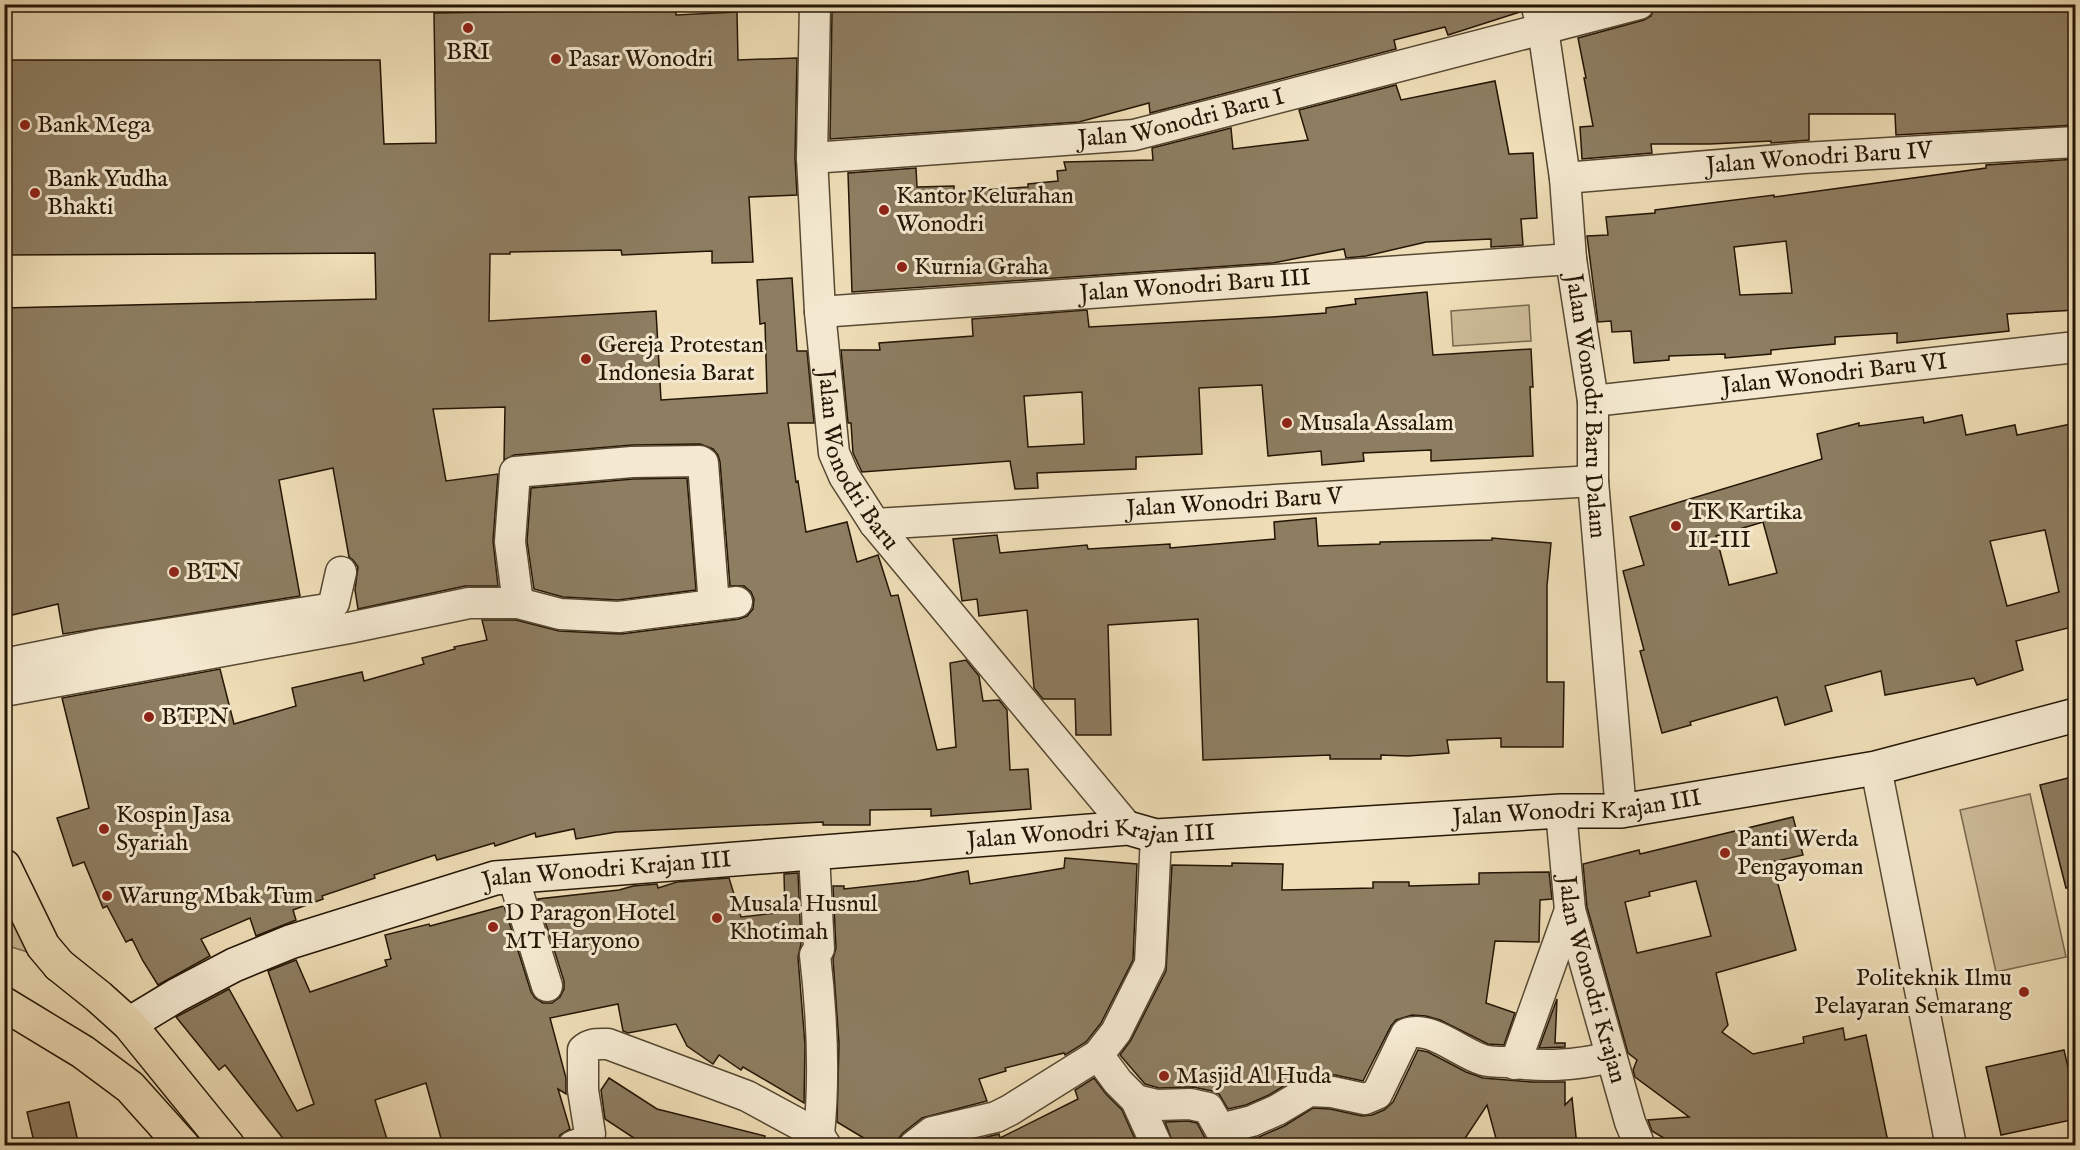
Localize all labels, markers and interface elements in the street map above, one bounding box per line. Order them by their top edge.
marker: BRI [461,21,475,35]
place label: BRI [446,37,490,68]
place label: Pasar Wonodri [568,44,713,75]
marker: Pasar Wonodri [549,52,563,66]
street label: Jalan Wonodri Baru I [1074,81,1288,155]
place label: Bank Mega [37,110,152,141]
marker: Bank Mega [18,118,32,132]
street label: Jalan Wonodri Baru IV [1702,135,1935,182]
place label: Bank Yudha Bhakti [47,164,168,223]
place label: Kantor Kelurahan Wonodri [896,181,1074,240]
marker: Bank Yudha Bhakti [28,186,42,200]
marker: Kantor Kelurahan Wonodri [877,203,891,217]
place label: Kurnia Graha [914,252,1049,283]
marker: Kurnia Graha [895,260,909,274]
street label: Jalan Wonodri Baru III [1075,262,1312,309]
street label: Jalan Wonodri Baru Dalam [1558,269,1613,540]
place label: Gereja Protestan Indonesia Barat [598,330,764,389]
street label: Jalan Wonodri Baru VI [1717,346,1949,402]
marker: Gereja Protestan Indonesia Barat [579,352,593,366]
street label: Jalan Wonodri Baru [810,365,906,557]
place label: Musala Assalam [1299,408,1454,439]
marker: Musala Assalam [1280,416,1294,430]
street label: Jalan Wonodri Baru V [1122,480,1345,525]
place label: TK Kartika II-III [1688,497,1803,556]
marker: TK Kartika II-III [1669,519,1683,533]
place label: BTN [186,557,241,588]
marker: BTN [167,565,181,579]
place label: BTPN [161,702,229,733]
marker: BTPN [142,710,156,724]
street label: Jalan Wonodri Krajan III [1449,782,1704,833]
place label: Kospin Jasa Syariah [116,800,231,859]
street label: Jalan Wonodri Krajan III [963,812,1216,856]
marker: Kospin Jasa Syariah [97,822,111,836]
place label: Panti Werda Pengayoman [1737,824,1864,883]
street label: Jalan Wonodri Krajan III [475,844,733,897]
marker: Panti Werda Pengayoman [1718,846,1732,860]
street label: Jalan Wonodri Krajan [1551,872,1634,1087]
place label: Warung Mbak Tum [119,881,313,912]
marker: Warung Mbak Tum [100,889,114,903]
place label: Musala Husnul Khotimah [729,889,878,948]
place label: D Paragon Hotel MT Haryono [505,898,676,957]
marker: Musala Husnul Khotimah [710,911,724,925]
marker: D Paragon Hotel MT Haryono [486,920,500,934]
place label: Politeknik Ilmu Pelayaran Semarang [1814,963,2013,1022]
marker: Politeknik Ilmu Pelayaran Semarang [2017,985,2031,999]
place label: Masjid Al Huda [1176,1061,1332,1092]
marker: Masjid Al Huda [1157,1069,1171,1083]

